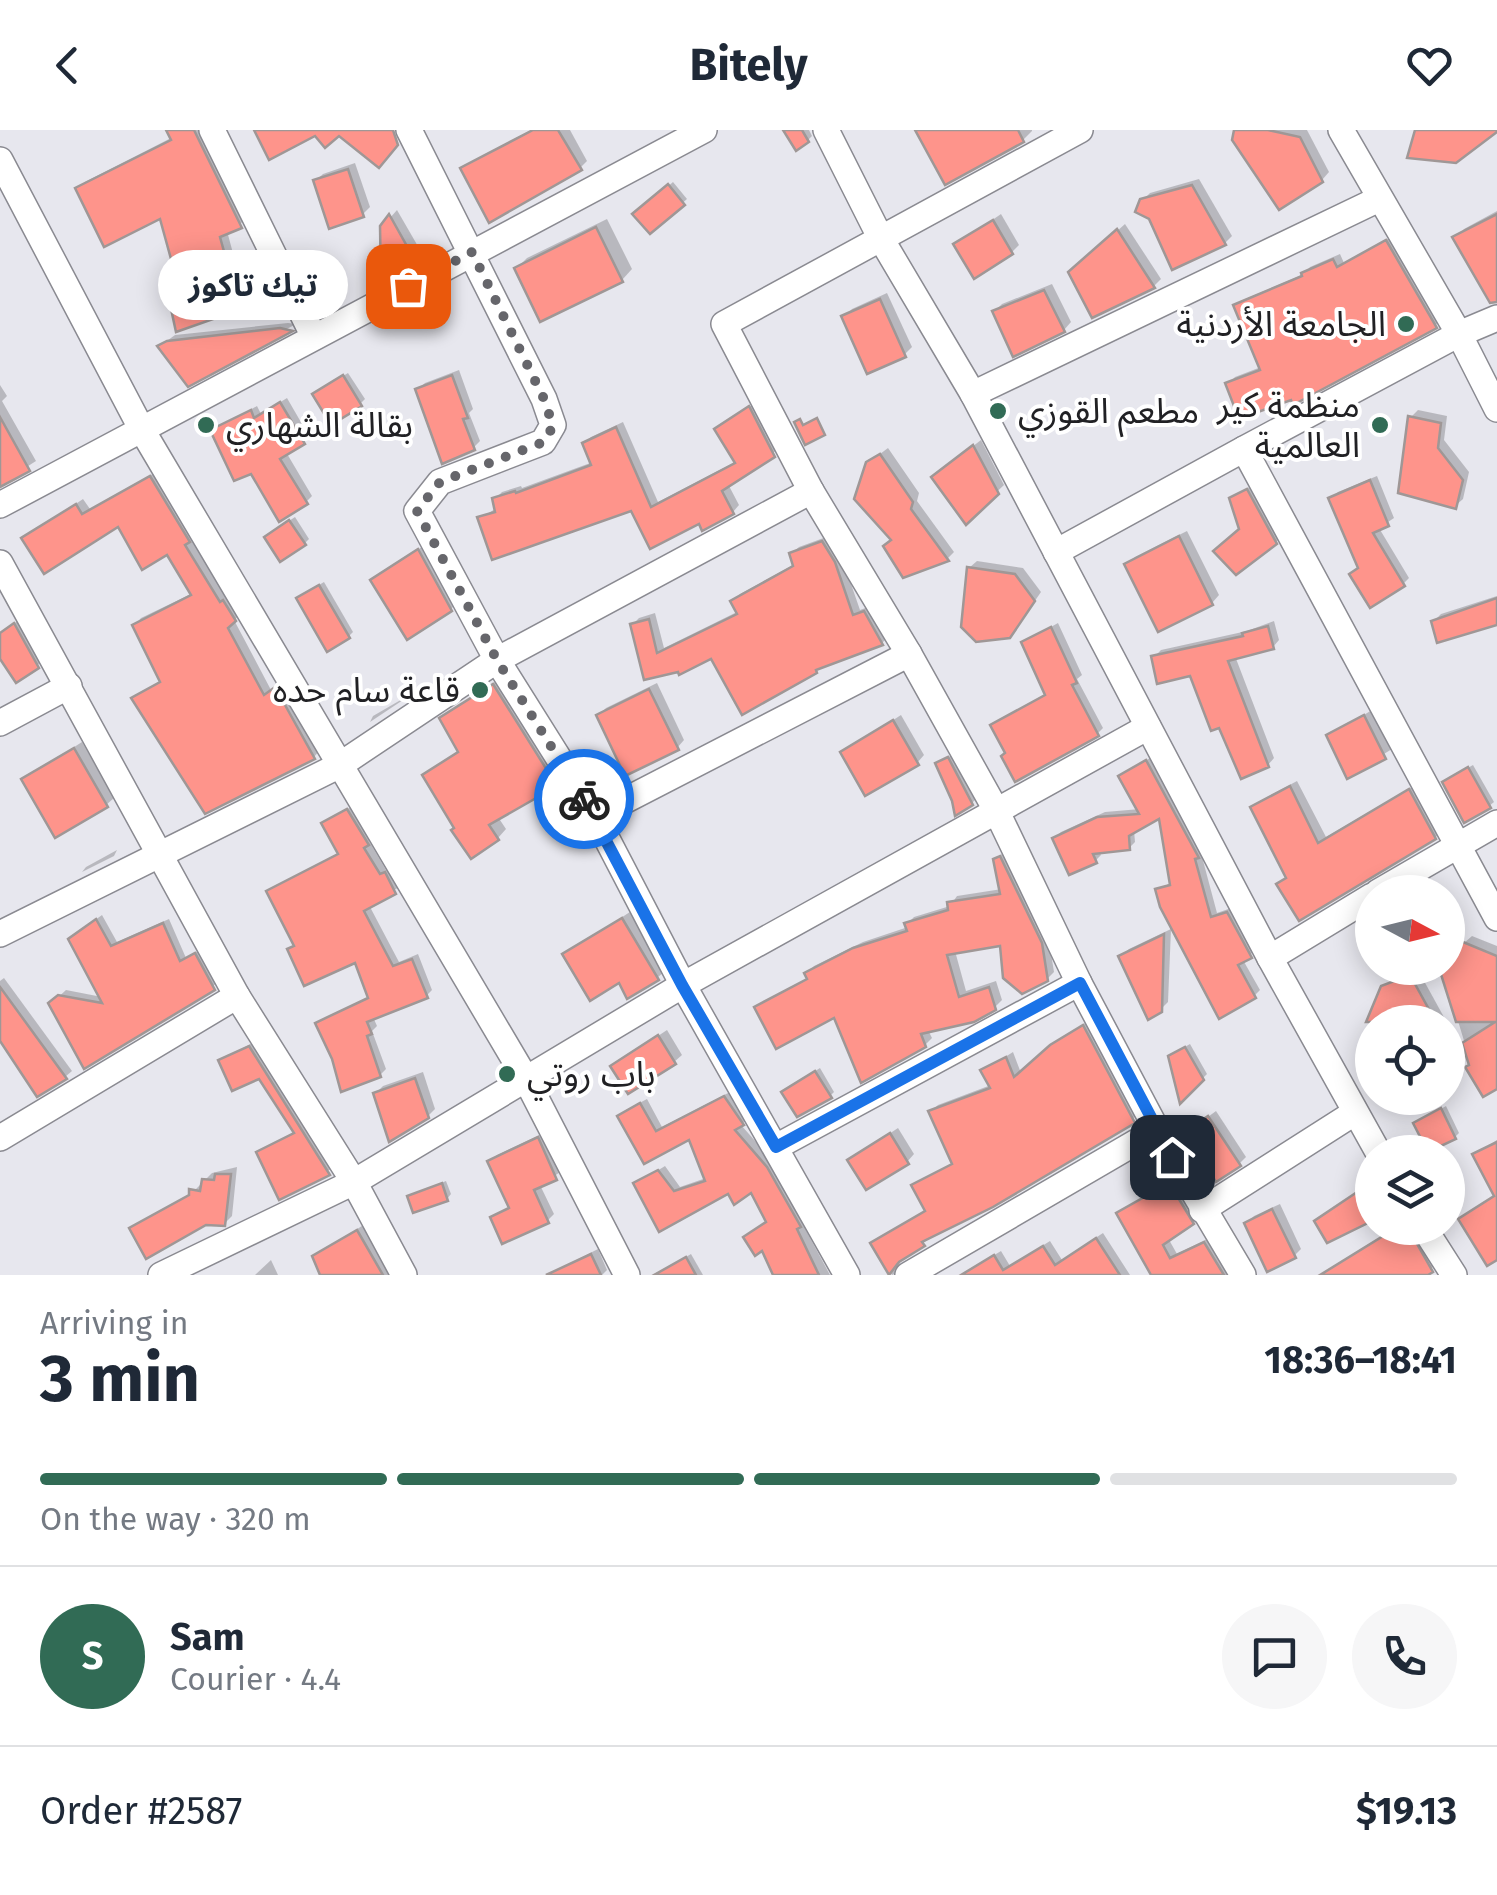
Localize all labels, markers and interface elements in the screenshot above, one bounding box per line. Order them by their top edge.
icon: back [40,38,95,93]
text: Bitely [689,38,808,92]
icon: heart [1402,38,1457,93]
pin [366,244,451,329]
callout: تيك تاكوز [158,251,348,321]
icon: bag [381,259,436,314]
text: تيك تاكوز [188,266,318,304]
place label: الجامعة الأردنية [1177,303,1386,345]
marker: الجامعة الأردنية [1395,313,1417,335]
place label: منظمة كير العالمية [1216,384,1360,466]
place label: مطعم القوزي [1018,390,1199,438]
marker: مطعم القوزي [987,400,1009,422]
place label: بقالة الشهاري [226,404,413,452]
marker: بقالة الشهاري [195,414,217,436]
marker: منظمة كير العالمية [1369,414,1391,436]
place label: قاعة سام حده [273,669,460,716]
marker: قاعة سام حده [469,679,491,701]
courier [534,749,634,849]
icon: bike [557,772,612,827]
north arrow [1355,875,1465,985]
map controls [1355,875,1465,1245]
button: locate [1355,1005,1465,1115]
place label: باب روتي [527,1053,655,1101]
marker: باب روتي [496,1063,518,1085]
pin [1130,1115,1215,1200]
icon: home [1145,1130,1200,1185]
button: layers [1355,1135,1465,1245]
text: Arriving in [40,1304,188,1342]
text: 18:36–18:41 [1264,1337,1457,1383]
text: 3 min [40,1340,200,1418]
text: On the way · 320 m [40,1500,311,1538]
button: chat [1222,1604,1327,1709]
button: phone [1352,1604,1457,1709]
text: Sam [170,1614,245,1660]
text: S [82,1633,103,1679]
text: Courier · 4.4 [170,1660,341,1698]
text: Order #2587 [40,1788,242,1834]
text: $19.13 [1356,1788,1457,1834]

